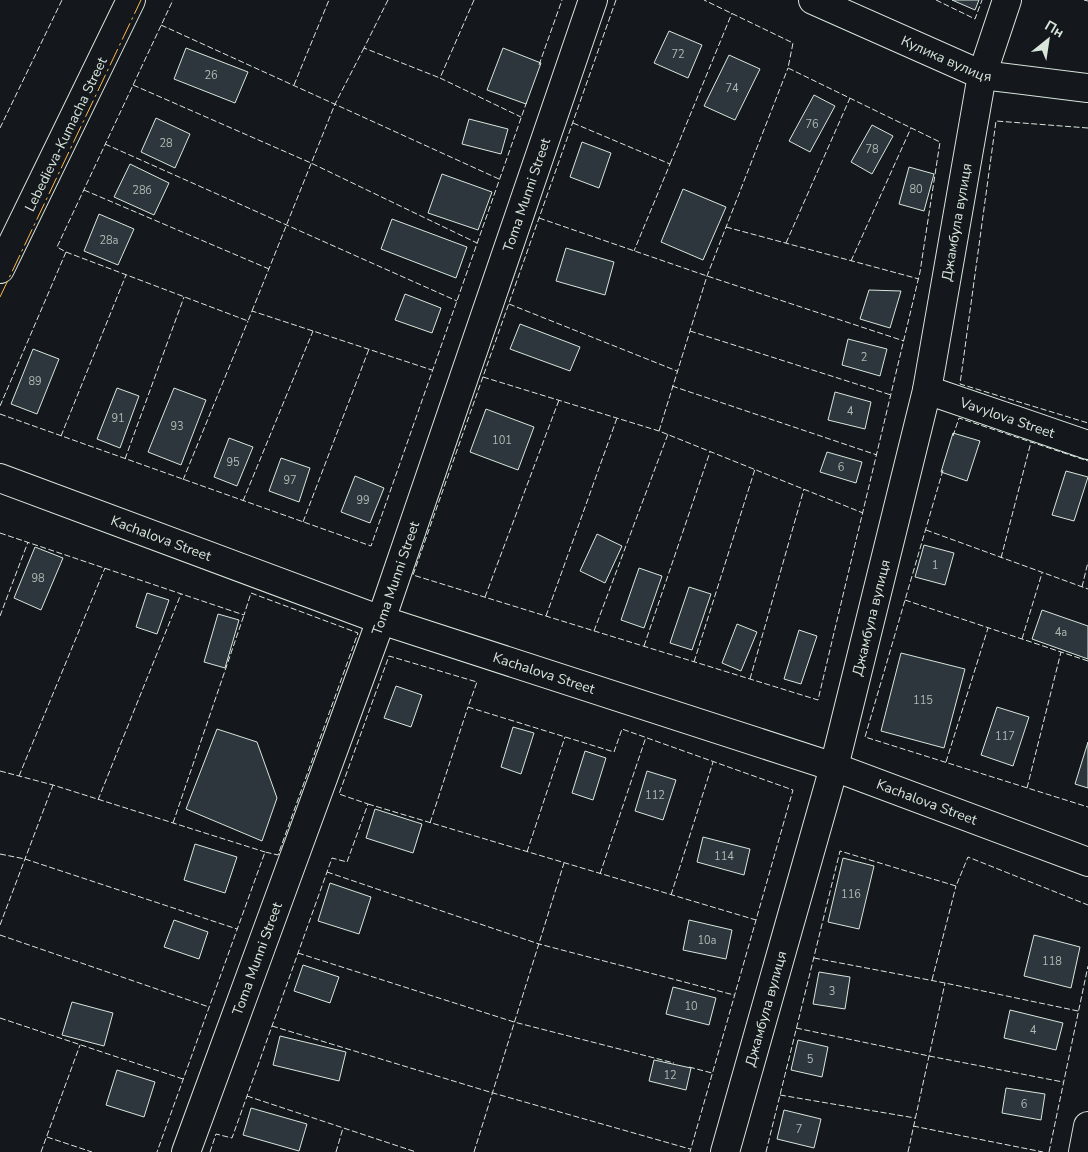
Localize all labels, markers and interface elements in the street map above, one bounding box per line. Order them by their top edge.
north arrow [1023,15,1073,65]
text: Пн [1041,16,1067,42]
street label: Кулика вулиця [898,31,993,86]
house number: 72 [671,47,685,62]
street label: Lebedieva-Kumacha Street [20,54,112,215]
house number: 26 [204,68,218,83]
house number: 74 [725,81,739,96]
house number: 76 [805,117,819,132]
street label: Toma Munni Street [499,135,555,254]
house number: 28 [159,136,173,151]
house number: 78 [865,142,879,157]
street label: Джамбула вулиця [937,162,976,283]
house number: 80 [909,182,923,197]
house number: 28б [132,183,152,198]
house number: 28а [99,233,119,248]
house number: 2 [861,350,867,365]
house number: 89 [28,374,42,389]
street label: Vavylova Street [956,393,1057,443]
house number: 4 [847,404,854,419]
house number: 91 [111,411,125,426]
house number: 93 [170,419,184,434]
house number: 101 [492,433,512,448]
house number: 95 [226,455,240,470]
house number: 6 [838,460,845,475]
house number: 97 [283,473,297,488]
house number: 99 [356,493,370,508]
street label: Kachalova Street [108,511,214,566]
street label: Toma Munni Street [367,519,424,638]
street label: Джамбула вулиця [848,557,895,678]
house number: 1 [932,558,938,573]
house number: 98 [31,571,45,586]
house number: 4а [1055,625,1067,640]
street label: Kachalova Street [490,648,597,699]
house number: 115 [913,693,933,708]
house number: 117 [995,729,1015,744]
street label: Kachalova Street [874,775,980,830]
house number: 112 [645,788,665,803]
house number: 114 [714,849,734,864]
house number: 116 [841,887,861,902]
street label: Toma Munni Street [228,900,287,1018]
house number: 10а [697,933,717,948]
street label: Джамбула вулиця [741,949,791,1069]
house number: 118 [1042,954,1062,969]
house number: 3 [829,984,835,999]
house number: 10 [684,999,698,1014]
house number: 4 [1030,1023,1037,1038]
house number: 5 [807,1052,814,1067]
house number: 12 [663,1068,677,1083]
house number: 6 [1021,1097,1028,1112]
house number: 7 [796,1122,802,1137]

